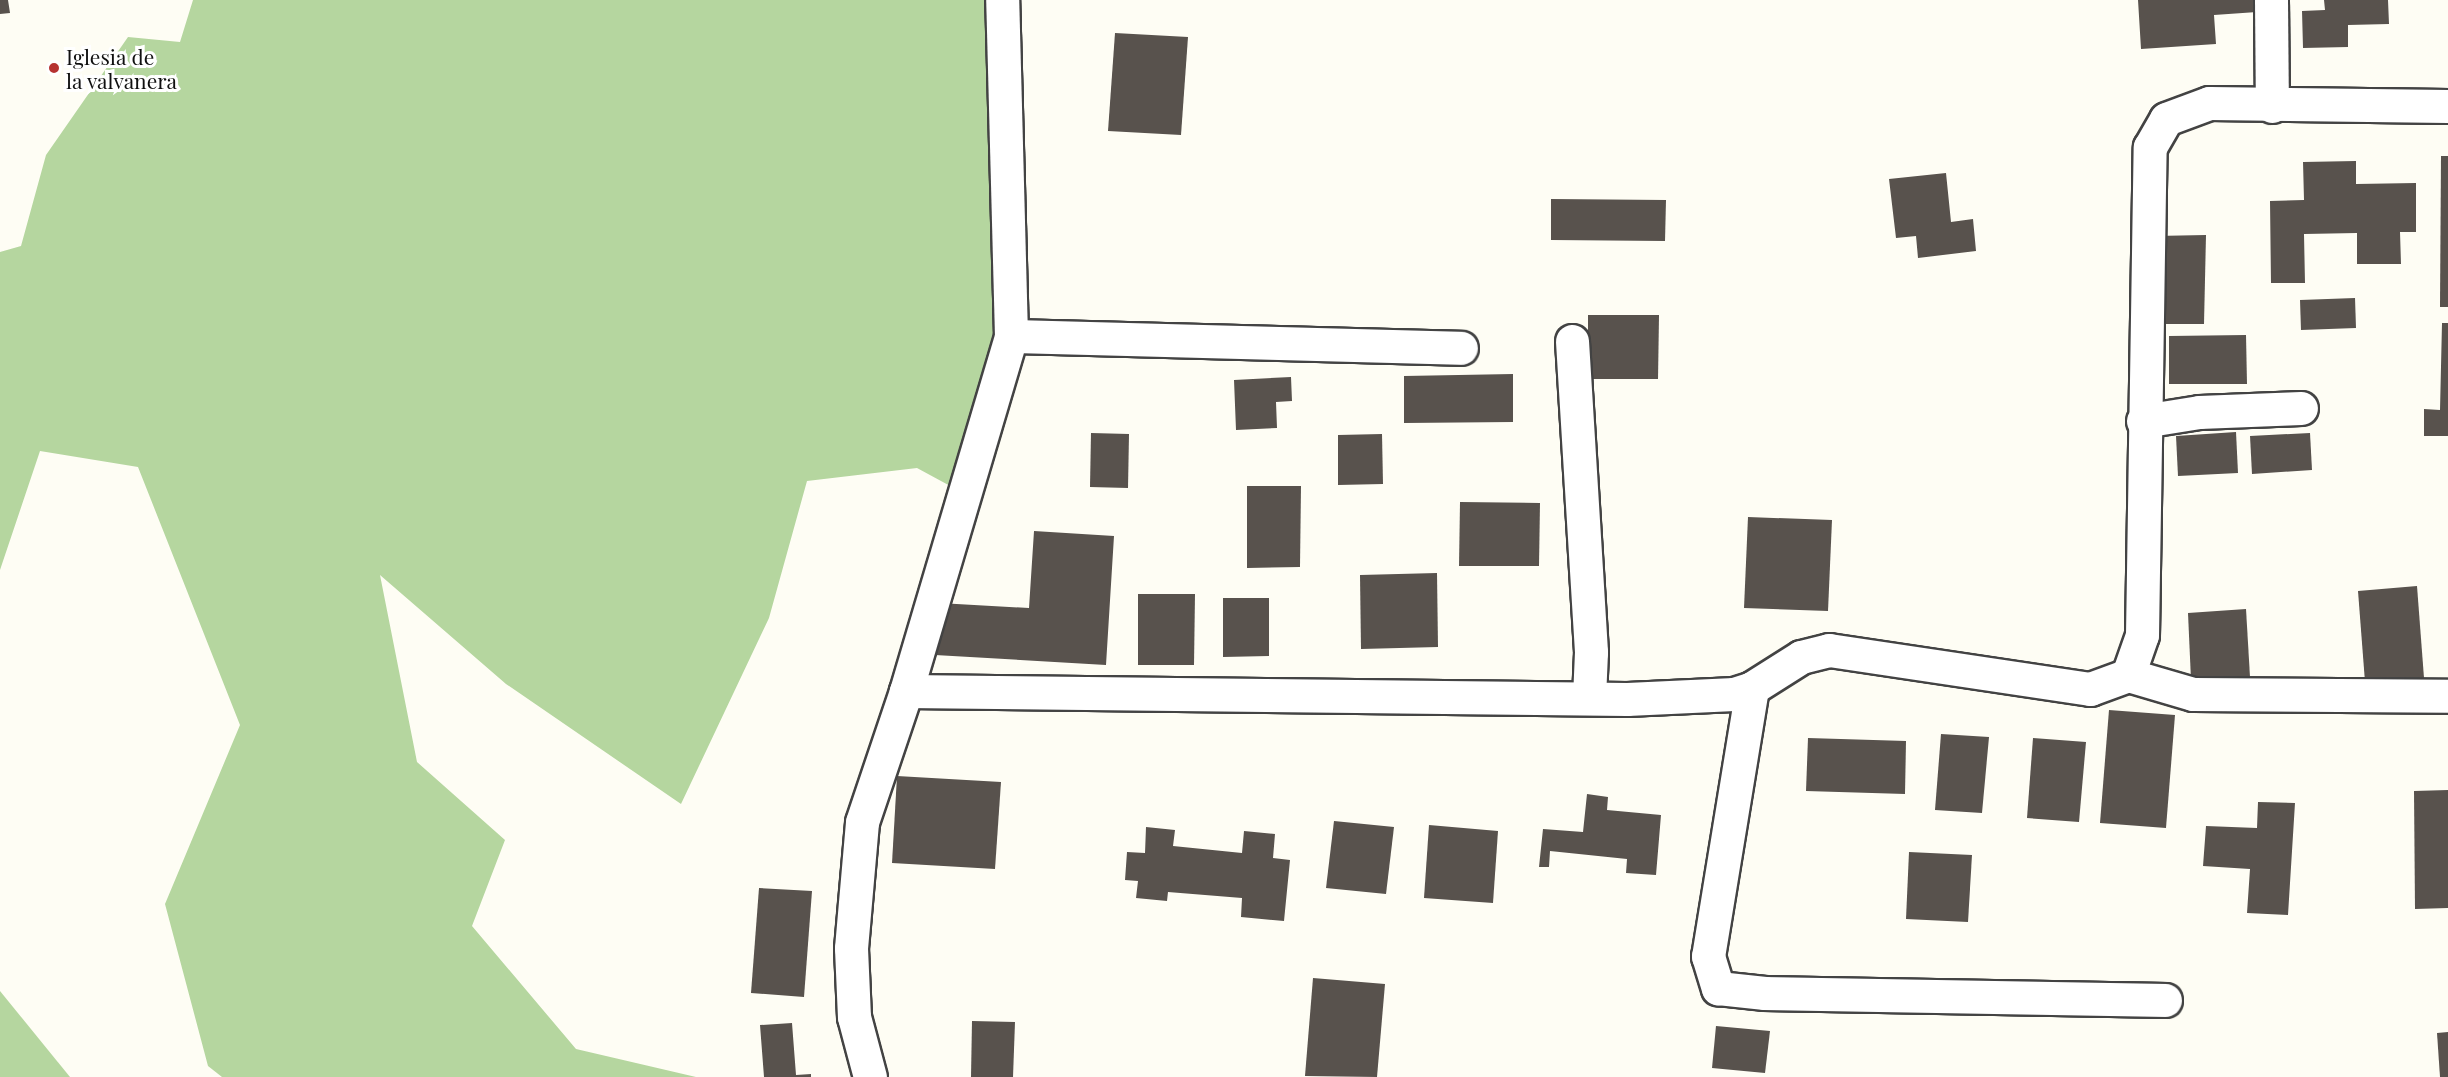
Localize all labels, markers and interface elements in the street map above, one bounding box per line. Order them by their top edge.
place label: Iglesia de la valvanera [66,43,178,93]
marker: Iglesia de la valvanera [47,61,61,75]

